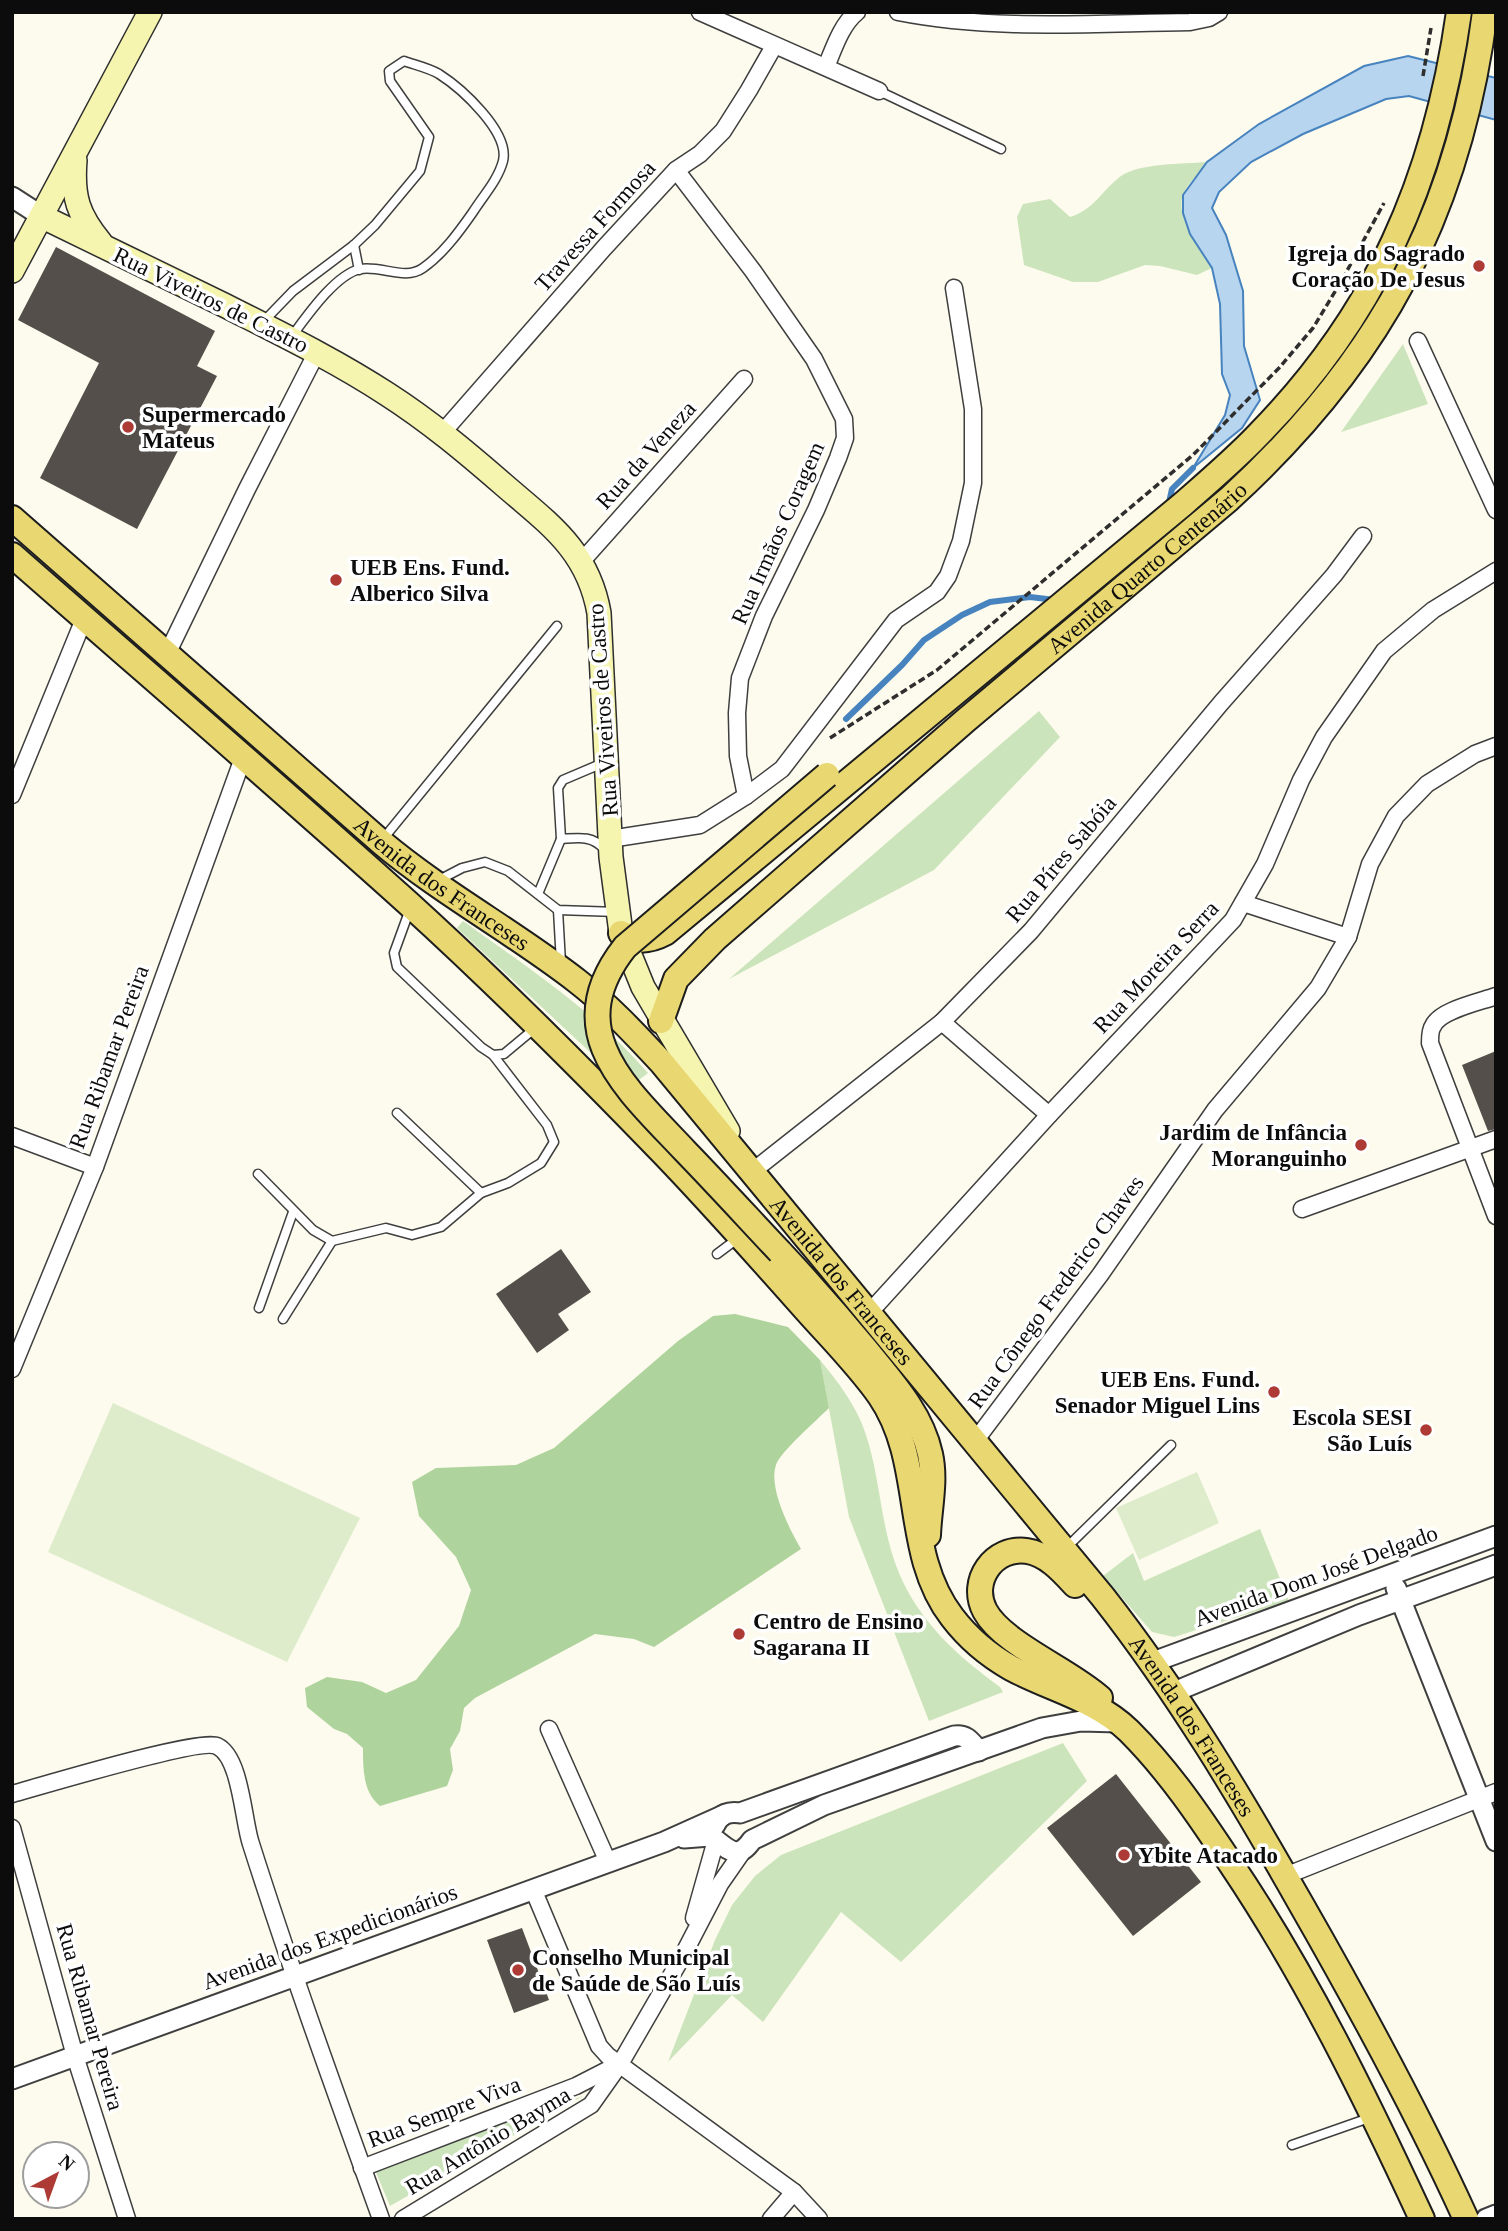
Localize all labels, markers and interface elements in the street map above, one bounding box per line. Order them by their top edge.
street label: Travessa Formosa [530,156,660,296]
place label: Igreja do Sagrado Coração De Jesus [1288,241,1465,292]
street label: Rua Viveiros de Castro [110,242,312,358]
marker: Igreja do Sagrado Coração De Jesus [1471,258,1487,274]
street label: Rua da Veneza [591,396,701,514]
place label: Supermercado Mateus [142,402,286,453]
marker: Supermercado Mateus [120,419,136,435]
street label: Rua Irmãos Coragem [727,438,829,628]
street label: Avenida Quarto Centenário [1042,477,1252,659]
place label: UEB Ens. Fund. Alberico Silva [350,555,510,606]
marker: UEB Ens. Fund. Alberico Silva [328,572,344,588]
street label: Rua Viveiros de Castro [583,603,623,817]
street label: Rua Píres Sabóia [1001,791,1121,927]
street label: Avenida dos Franceses [349,812,534,956]
street label: Rua Moreira Serra [1088,896,1224,1038]
street label: Rua Ribamar Pereira [64,962,154,1152]
place label: Jardim de Infância Moranguinho [1159,1120,1347,1171]
marker: Jardim de Infância Moranguinho [1353,1137,1369,1153]
street label: Rua Cônego Frederico Chaves [963,1171,1149,1413]
street label: Avenida dos Franceses [765,1192,918,1370]
place label: UEB Ens. Fund. Senador Miguel Lins [1055,1367,1260,1418]
marker: UEB Ens. Fund. Senador Miguel Lins [1266,1384,1282,1400]
place label: Escola SESI São Luís [1292,1405,1412,1456]
marker: Escola SESI São Luís [1418,1422,1434,1438]
street label: Avenida Dom José Delgado [1191,1520,1441,1632]
place label: Centro de Ensino Sagarana II [753,1609,924,1660]
marker: Centro de Ensino Sagarana II [731,1626,747,1642]
street label: Avenida dos Franceses [1124,1631,1260,1821]
place label: Ybite Atacado [1138,1843,1278,1868]
marker: Ybite Atacado [1116,1847,1132,1863]
street label: Avenida dos Expedicionários [199,1879,461,1995]
street label: Rua Ribamar Pereira [51,1921,129,2113]
place label: Conselho Municipal de Saúde de São Luís [532,1945,740,1996]
marker: Conselho Municipal de Saúde de São Luís [510,1962,526,1978]
street label: Rua Sempre Viva [364,2071,524,2153]
street label: Rua Antônio Bayma [401,2082,575,2200]
north arrow [21,2140,91,2210]
text: N [55,2150,79,2175]

